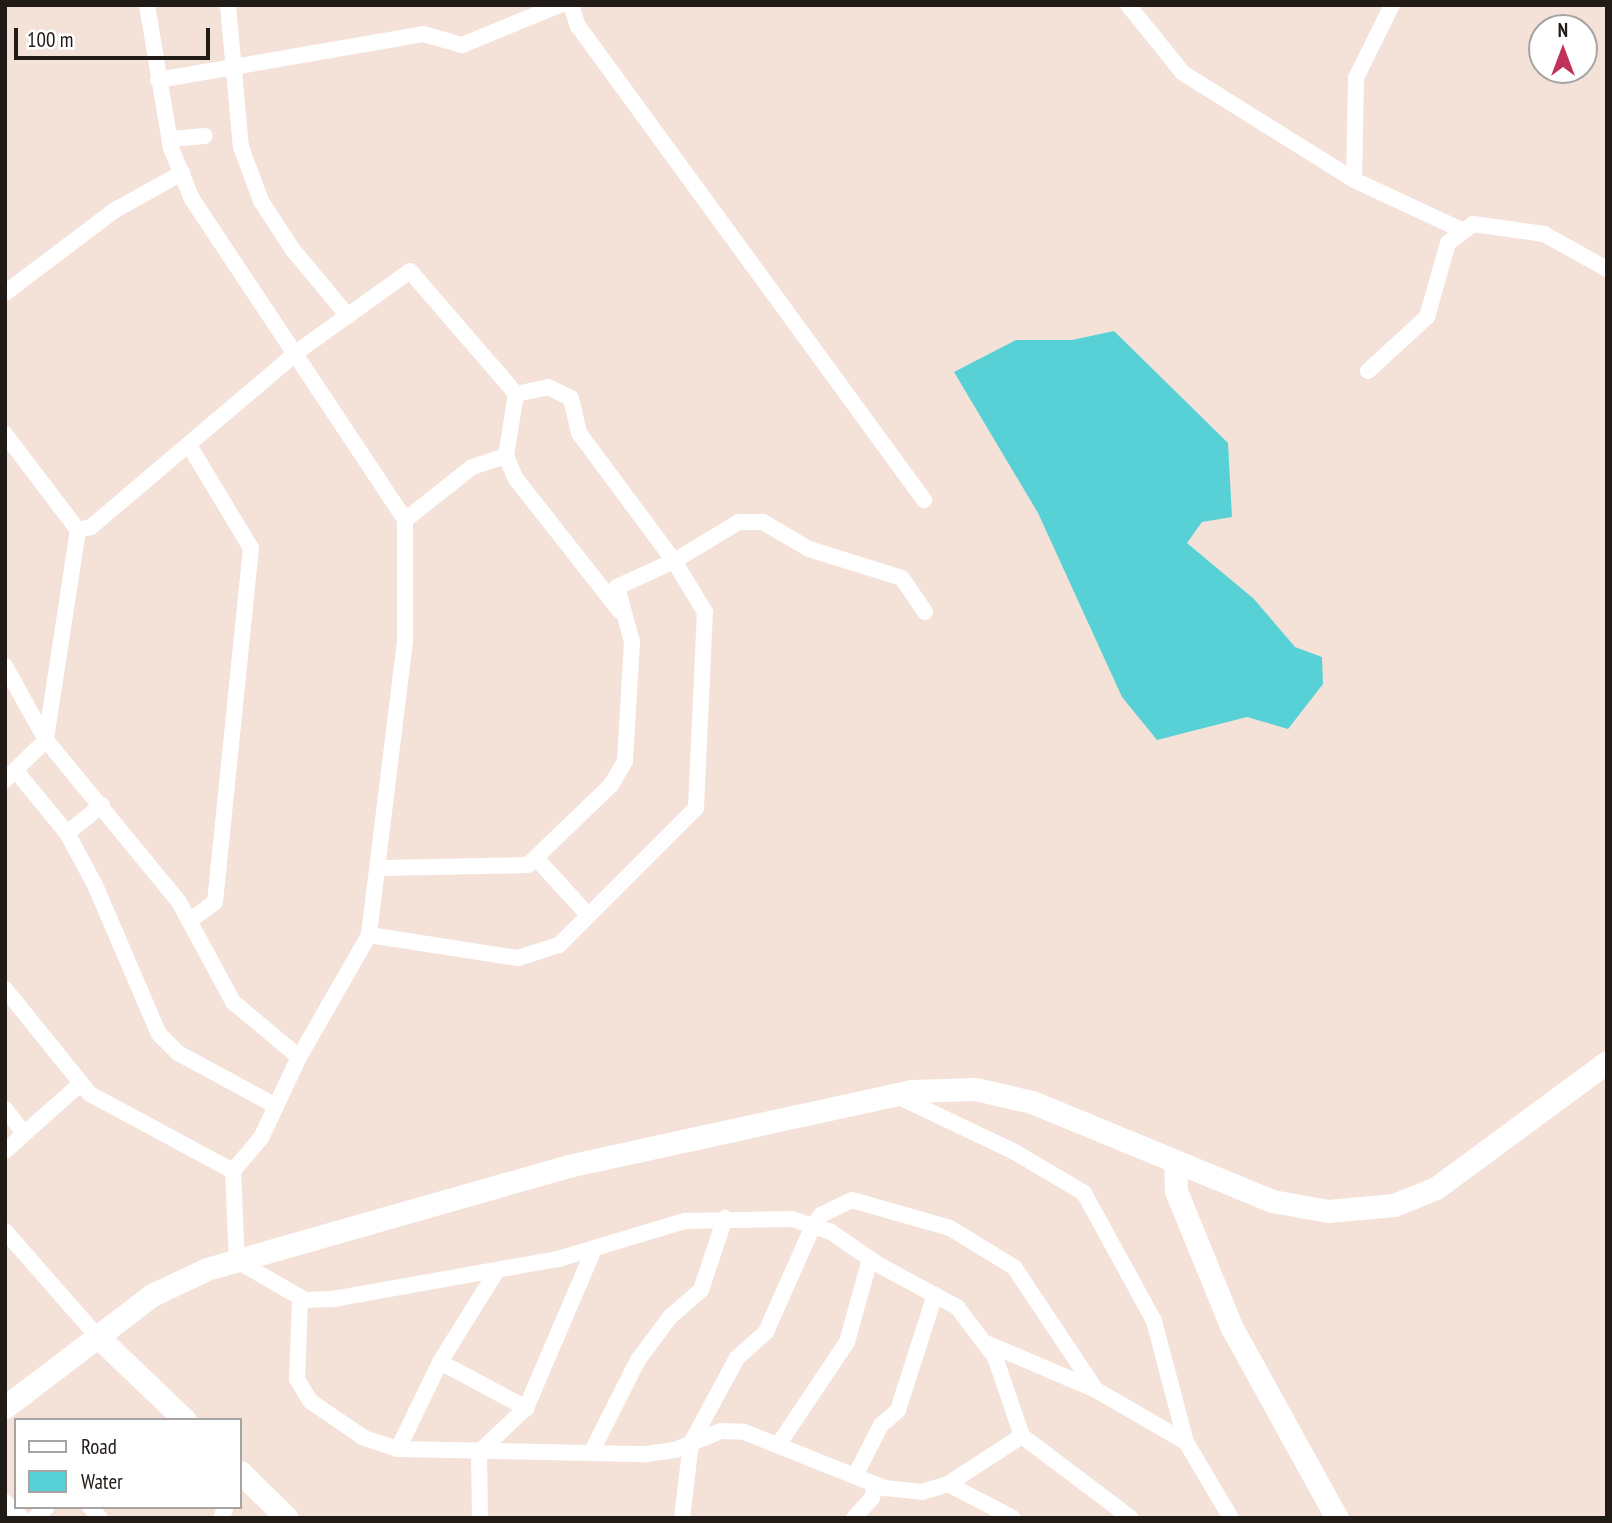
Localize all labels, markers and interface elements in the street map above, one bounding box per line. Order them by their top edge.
scale bar [18,14,214,58]
north arrow [1528,14,1598,84]
text: N [1558,18,1568,42]
text: 100 m [27,26,73,53]
legend [14,1418,242,1509]
text: Road [81,1433,117,1460]
text: Water [81,1468,123,1495]

